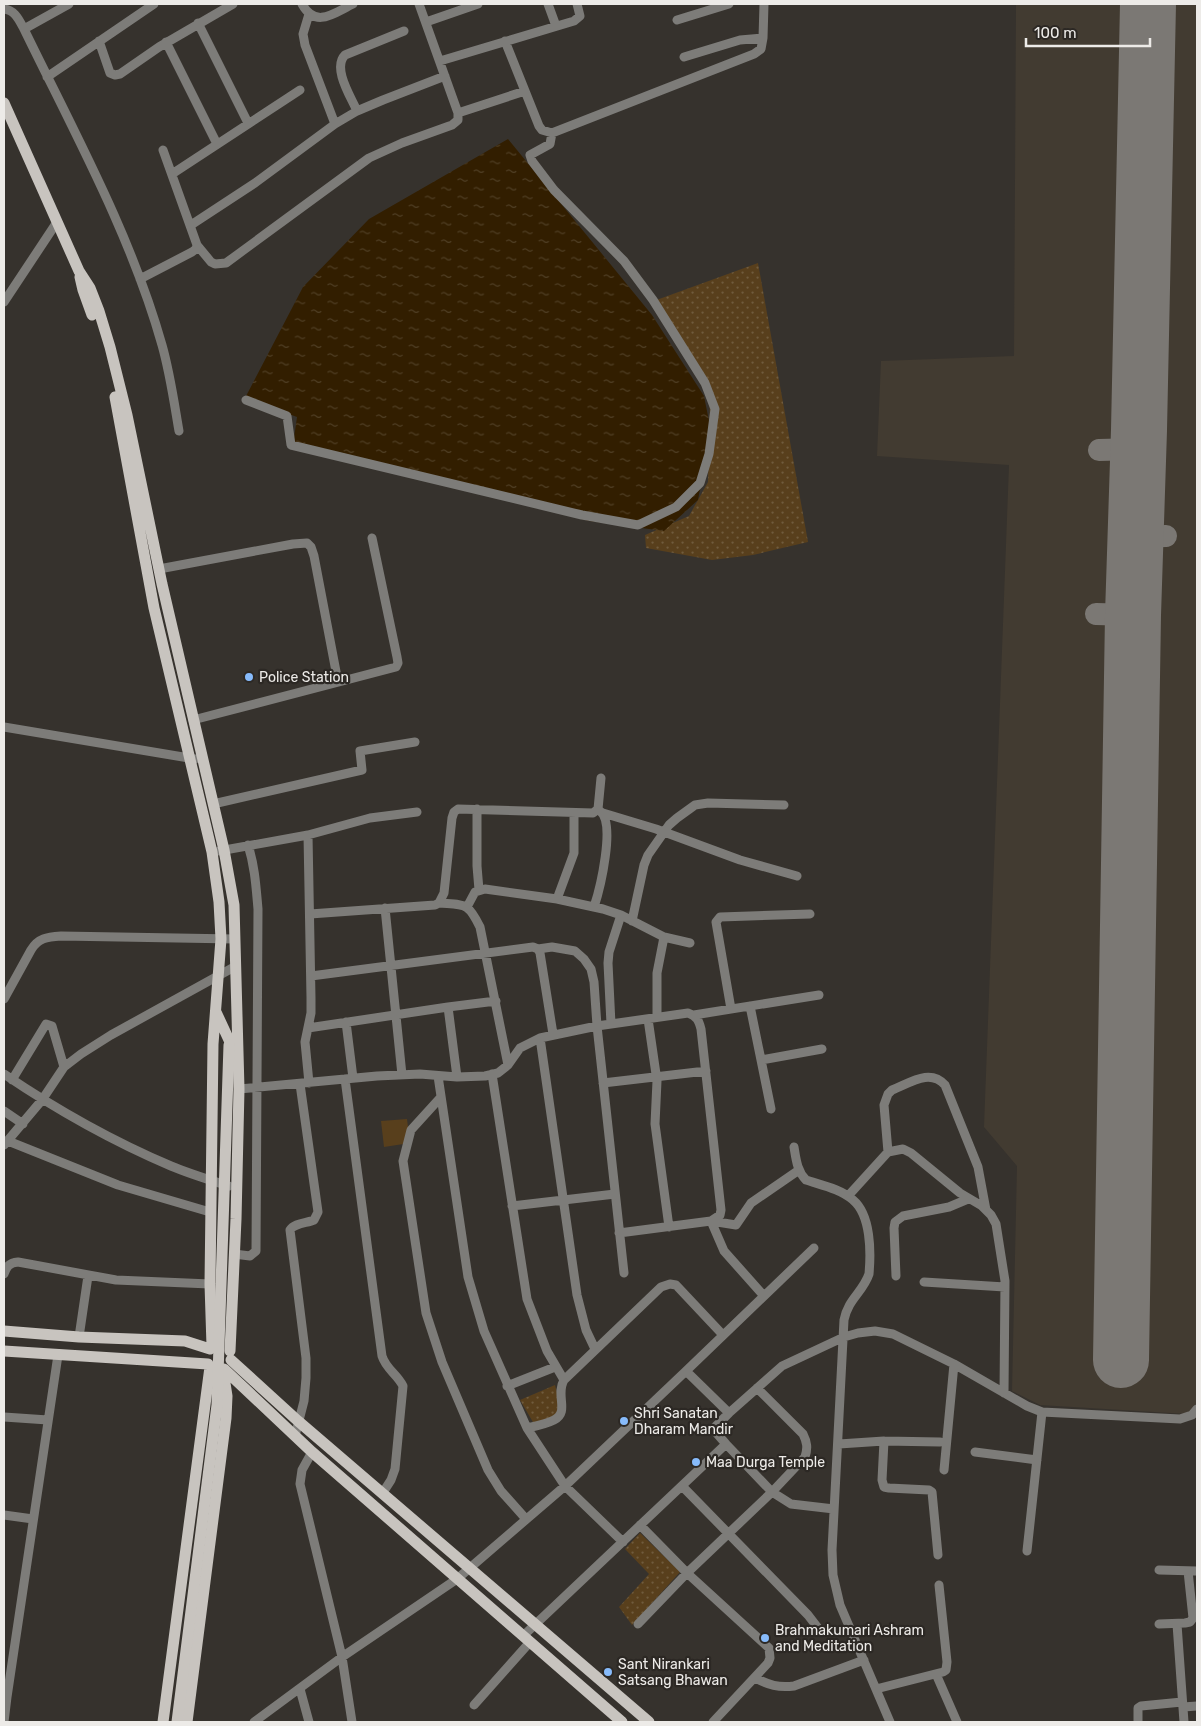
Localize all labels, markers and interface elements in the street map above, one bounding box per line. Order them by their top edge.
scale bar [1026,15,1150,47]
text: 100 m [1034,24,1076,42]
place label: Police Station [259,669,349,686]
marker: Police Station [243,671,255,683]
place label: Shri Sanatan Dharam Mandir [634,1405,734,1438]
marker: Shri Sanatan Dharam Mandir [618,1415,630,1427]
place label: Maa Durga Temple [706,1454,825,1471]
marker: Maa Durga Temple [690,1456,702,1468]
place label: Brahmakumari Ashram and Meditation [775,1622,924,1655]
marker: Brahmakumari Ashram and Meditation [759,1632,771,1644]
place label: Sant Nirankari Satsang Bhawan [618,1656,728,1689]
marker: Sant Nirankari Satsang Bhawan [602,1666,614,1678]

